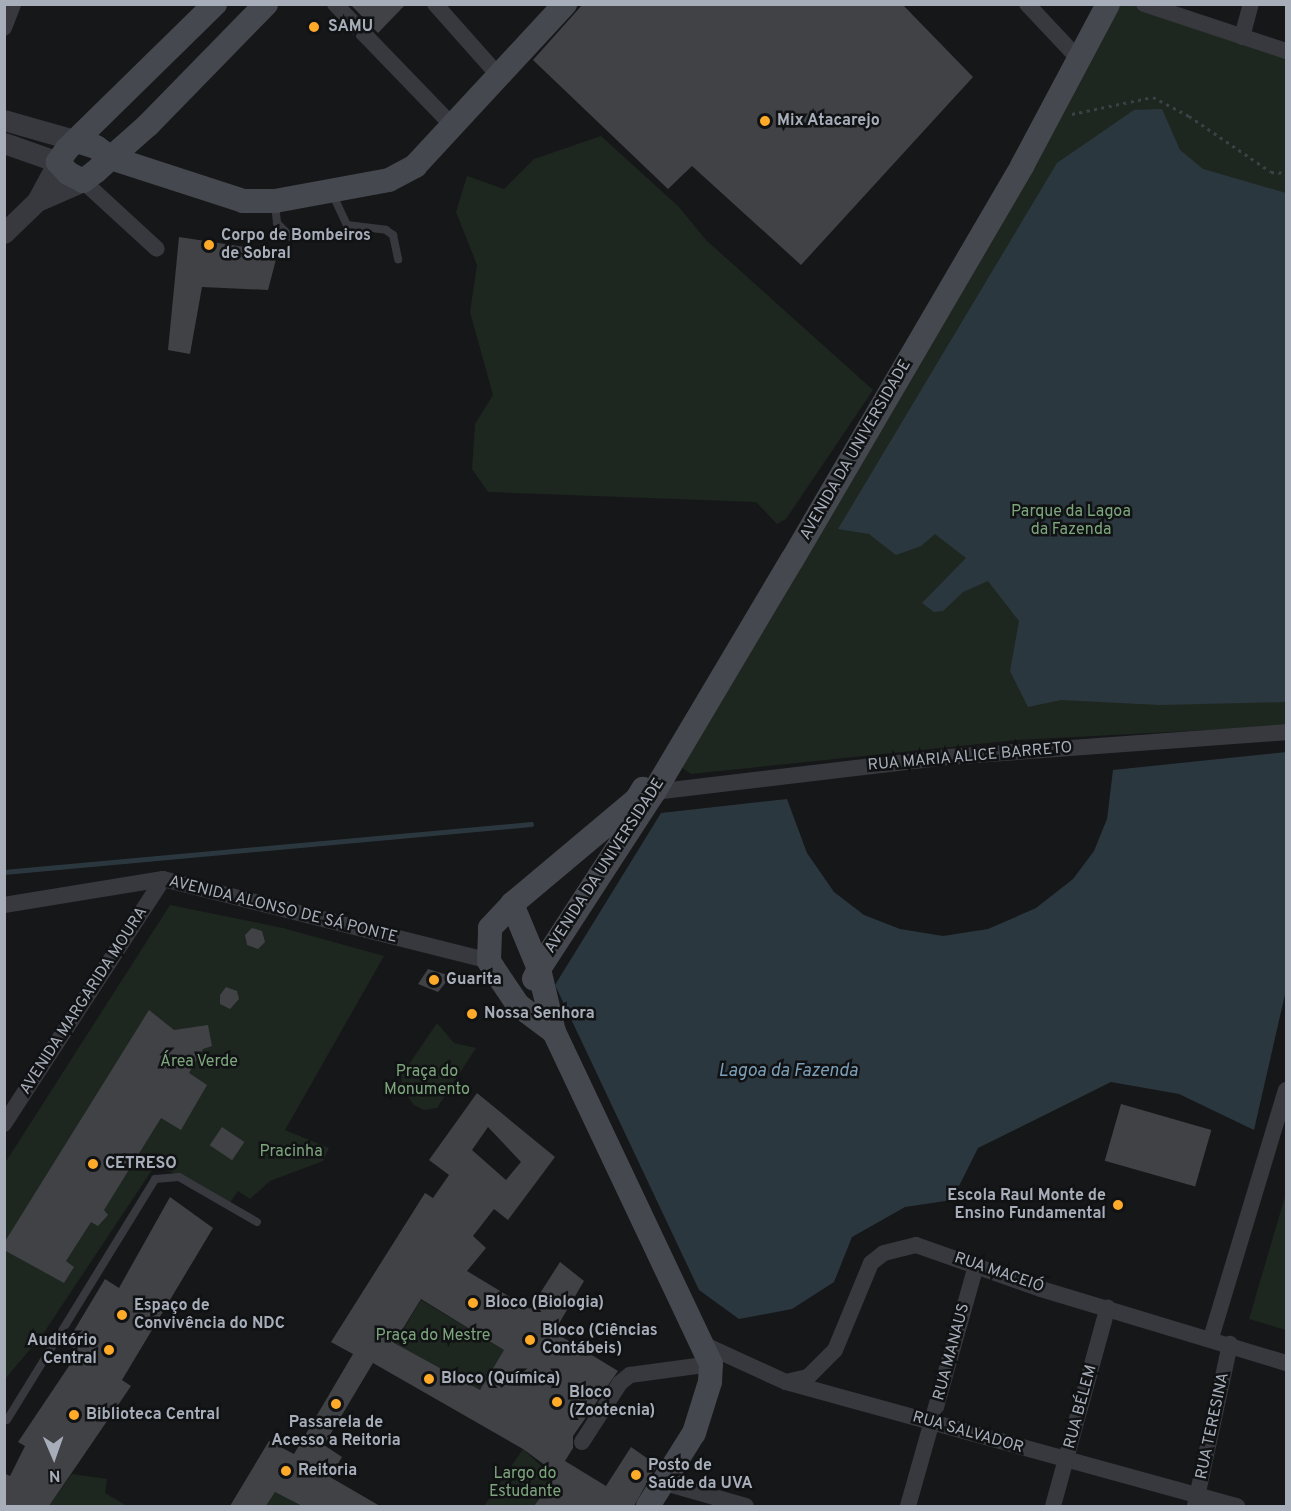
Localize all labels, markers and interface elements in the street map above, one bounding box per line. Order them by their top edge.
place label: SAMU [328,17,373,37]
marker: SAMU [305,18,323,36]
place label: Mix Atacarejo [777,111,880,131]
marker: Mix Atacarejo [758,114,772,128]
place label: Corpo de Bombeiros de Sobral [221,226,371,264]
marker: Corpo de Bombeiros de Sobral [202,238,216,252]
street label: AVENIDA DA UNIVERSIDADE [796,356,916,544]
park label: Parque da Lagoa da Fazenda [1011,502,1131,540]
street label: RUA MARIA ALICE BARRETO [866,738,1074,776]
street label: AVENIDA DA UNIVERSIDADE [541,774,669,958]
street label: AVENIDA ALONSO DE SÁ PONTE [166,872,400,948]
street label: AVENIDA MARGARIDA MOURA [16,903,152,1099]
place label: Guarita [446,970,502,990]
marker: Guarita [427,973,441,987]
place label: Nossa Senhora [484,1004,595,1024]
marker: Nossa Senhora [465,1007,479,1021]
park label: Área Verde [160,1052,238,1072]
water label: Lagoa da Fazenda [718,1061,858,1083]
park label: Praça do Monumento [384,1062,470,1100]
park label: Pracinha [259,1142,323,1162]
place label: CETRESO [105,1154,177,1174]
marker: CETRESO [86,1157,100,1171]
place label: Escola Raul Monte de Ensino Fundamental [947,1186,1106,1224]
marker: Escola Raul Monte de Ensino Fundamental [1111,1198,1125,1212]
street label: RUA MACEIÓ [951,1249,1047,1297]
place label: Bloco (Biologia) [485,1293,604,1313]
place label: Espaço de Convivência do NDC [134,1296,285,1334]
marker: Bloco (Biologia) [466,1296,480,1310]
street label: RUA MANAUS [930,1301,974,1403]
marker: Espaço de Convivência do NDC [115,1308,129,1322]
place label: Bloco (Ciências Contábeis) [542,1321,658,1359]
park label: Praça do Mestre [376,1326,490,1346]
place label: Auditório Central [27,1331,97,1369]
marker: Bloco (Ciências Contábeis) [523,1333,537,1347]
marker: Auditório Central [102,1343,116,1357]
street label: RUA BÉLEM [1061,1363,1101,1451]
place label: Bloco (Química) [441,1369,561,1389]
street label: RUA TERESINA [1192,1370,1234,1482]
marker: Bloco (Química) [422,1372,436,1386]
place label: Bloco (Zootecnia) [569,1383,655,1421]
marker: Bloco (Zootecnia) [550,1395,564,1409]
marker: Passarela de Acesso a Reitoria [329,1397,343,1411]
place label: Biblioteca Central [86,1405,220,1425]
marker: Biblioteca Central [67,1408,81,1422]
street label: RUA SALVADOR [910,1408,1026,1458]
place label: Passarela de Acesso a Reitoria [271,1413,401,1451]
north arrow [24,1427,84,1487]
place label: Posto de Saúde da UVA [648,1456,753,1494]
place label: Reitoria [298,1461,357,1481]
marker: Reitoria [279,1464,293,1478]
park label: Largo do Estudante [489,1464,561,1502]
text: N [49,1465,61,1485]
marker: Posto de Saúde da UVA [629,1468,643,1482]

